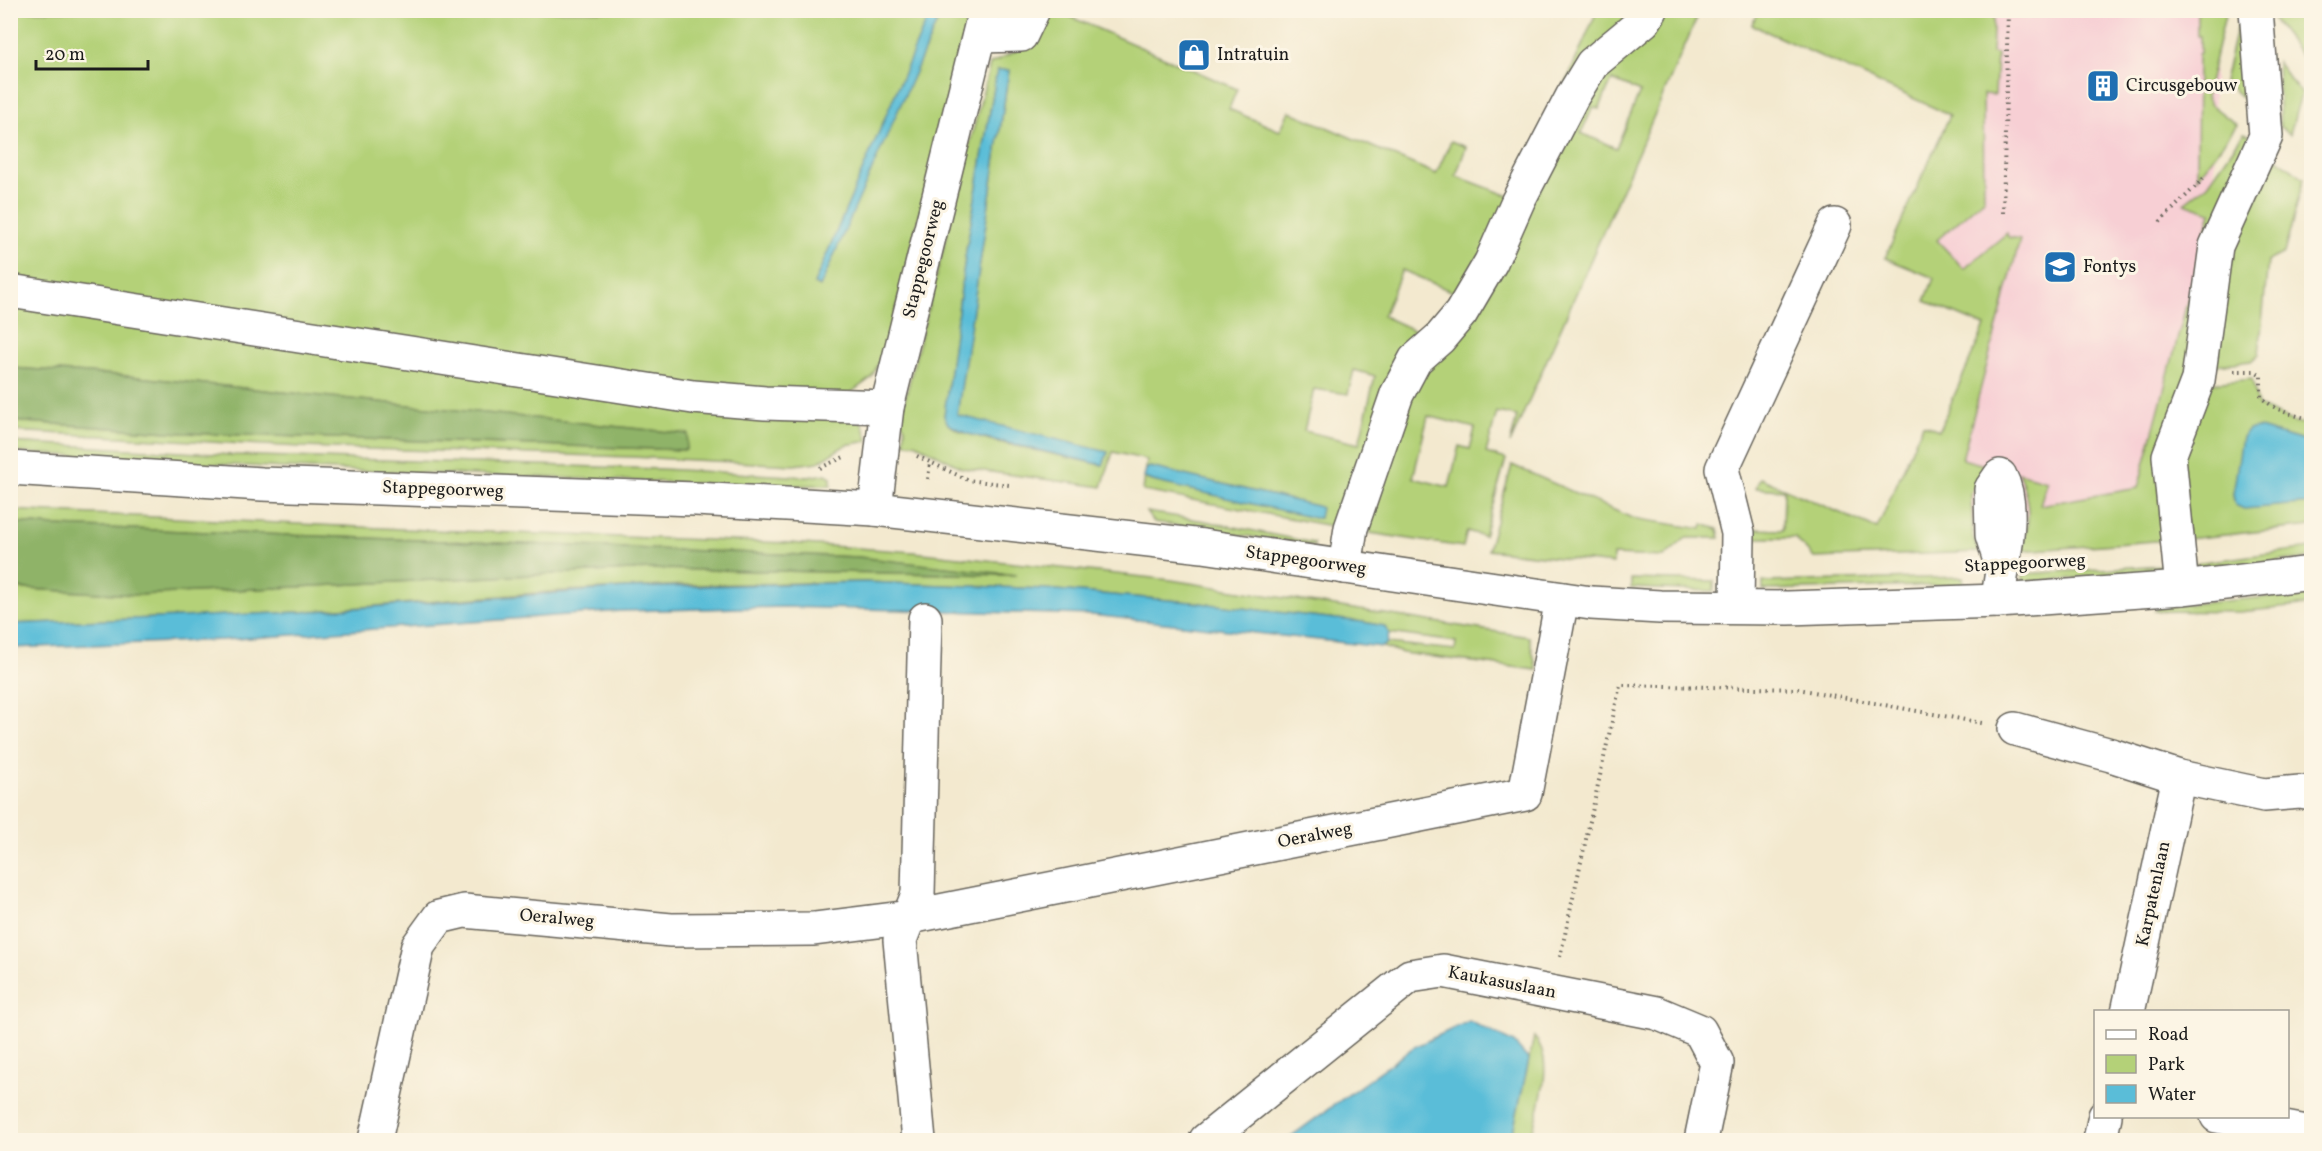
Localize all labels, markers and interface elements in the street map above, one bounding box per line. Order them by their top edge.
scale bar [36,33,148,71]
shop icon: Intratuin [1176,37,1212,73]
text: 20 m [45,43,85,68]
place label: Intratuin [1217,43,1290,68]
building icon: Circusgebouw [2085,68,2121,104]
place label: Circusgebouw [2126,74,2237,99]
street label: Stappegoorweg [897,197,951,321]
school or university icon: Fontys [2042,249,2078,285]
place label: Fontys [2083,255,2136,280]
street label: Stappegoorweg [382,475,504,505]
street label: Stappegoorweg [1244,540,1368,582]
street label: Stappegoorweg [1964,548,2086,580]
street label: Oeralweg [1276,817,1354,855]
street label: Karpatenlaan [2131,839,2177,949]
street label: Oeralweg [519,903,595,935]
street label: Kaukasuslaan [1446,960,1558,1006]
legend [2094,1010,2289,1118]
text: Road [2148,1023,2189,1048]
text: Park [2148,1053,2185,1078]
text: Water [2148,1083,2196,1108]

